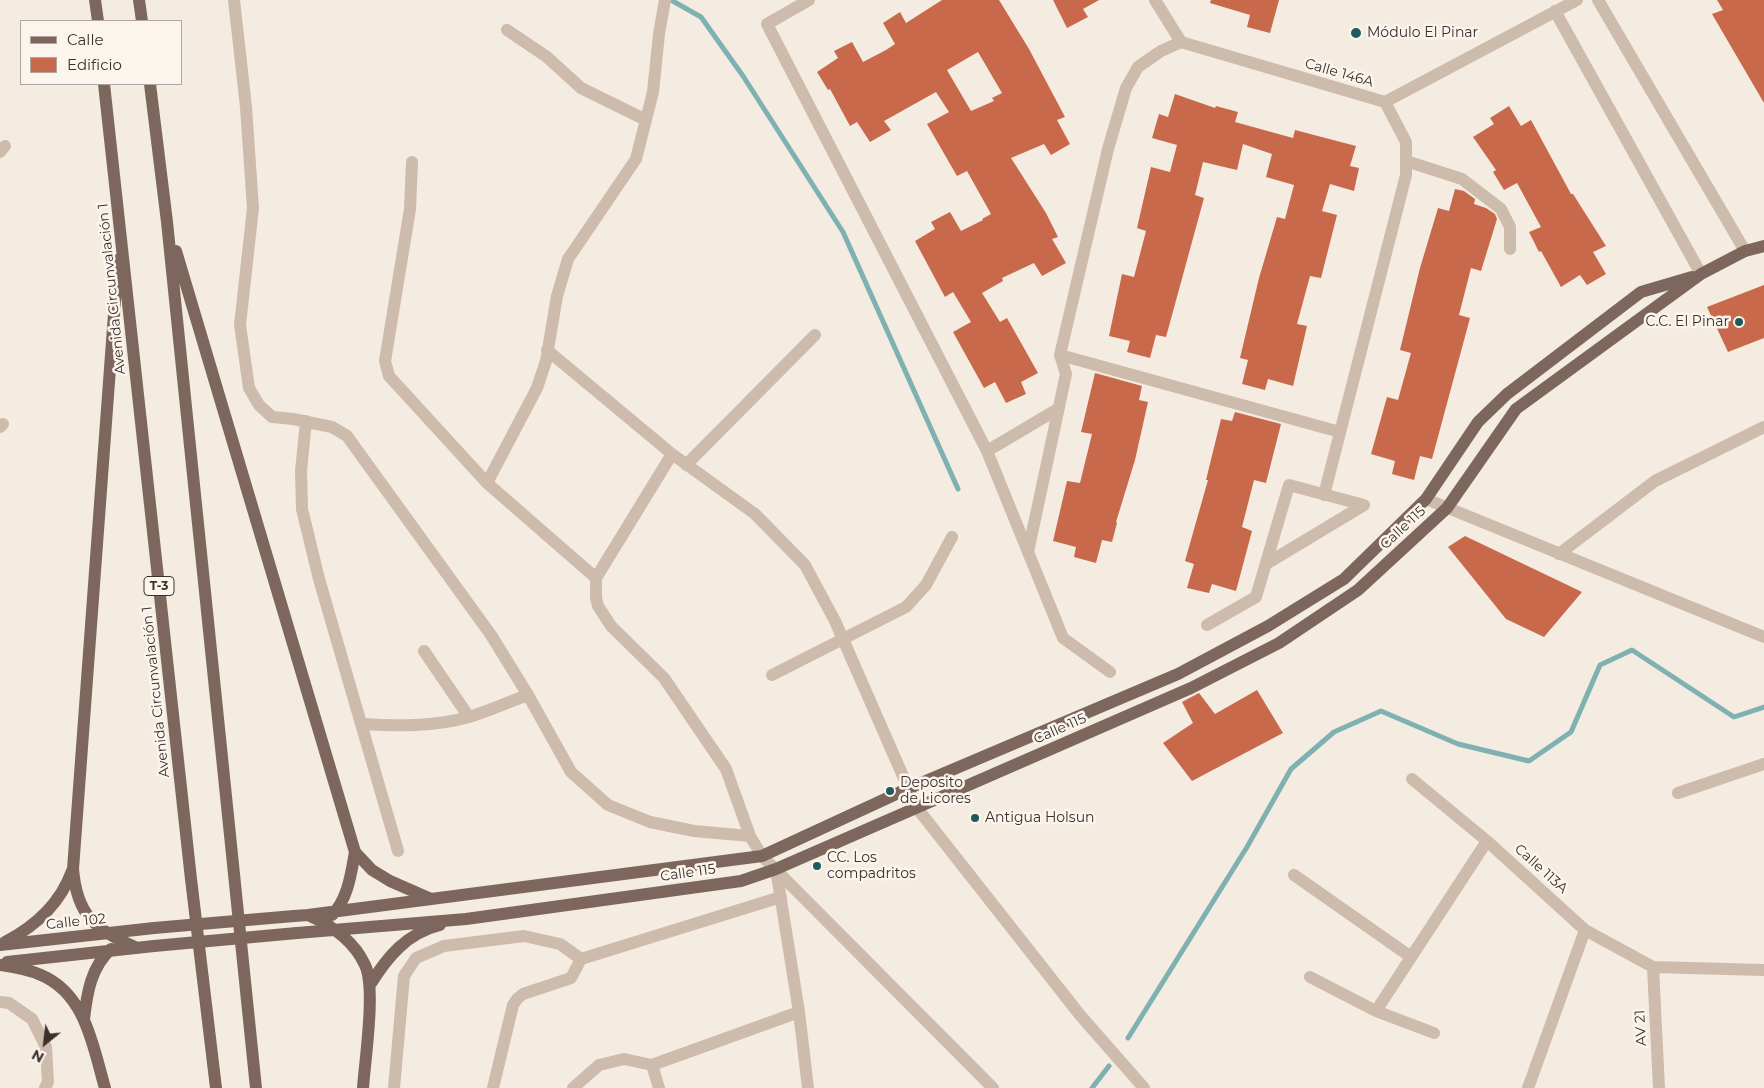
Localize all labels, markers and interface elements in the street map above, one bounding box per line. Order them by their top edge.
legend [20,20,182,85]
place label: Módulo El Pinar [1367,25,1478,41]
marker: Módulo El Pinar [1349,26,1363,40]
text: Calle [67,30,104,49]
text: Edificio [67,55,122,74]
street label: Calle 146A [1303,55,1375,91]
street label: Avenida Circunvalación 1 [95,203,129,375]
place label: C.C. El Pinar [1645,314,1729,330]
marker: C.C. El Pinar [1733,316,1745,328]
street label: Calle 115 [1377,503,1429,553]
road number: T-3 [144,576,174,596]
street label: Avenida Circunvalación 1 [139,606,173,778]
street label: Calle 115 [1031,710,1089,748]
place label: Deposito de Licores [900,775,971,808]
marker: Deposito de Licores [884,785,896,797]
place label: Antigua Holsun [985,810,1095,826]
marker: Antigua Holsun [969,812,981,824]
street label: Calle 113A [1511,841,1571,897]
place label: CC. Los compadritos [827,850,916,882]
marker: CC. Los compadritos [811,860,823,872]
street label: Calle 115 [659,861,717,885]
street label: Calle 102 [45,911,107,933]
street label: AV 21 [1632,1010,1650,1046]
north arrow [20,1018,70,1068]
text: N [28,1046,47,1067]

